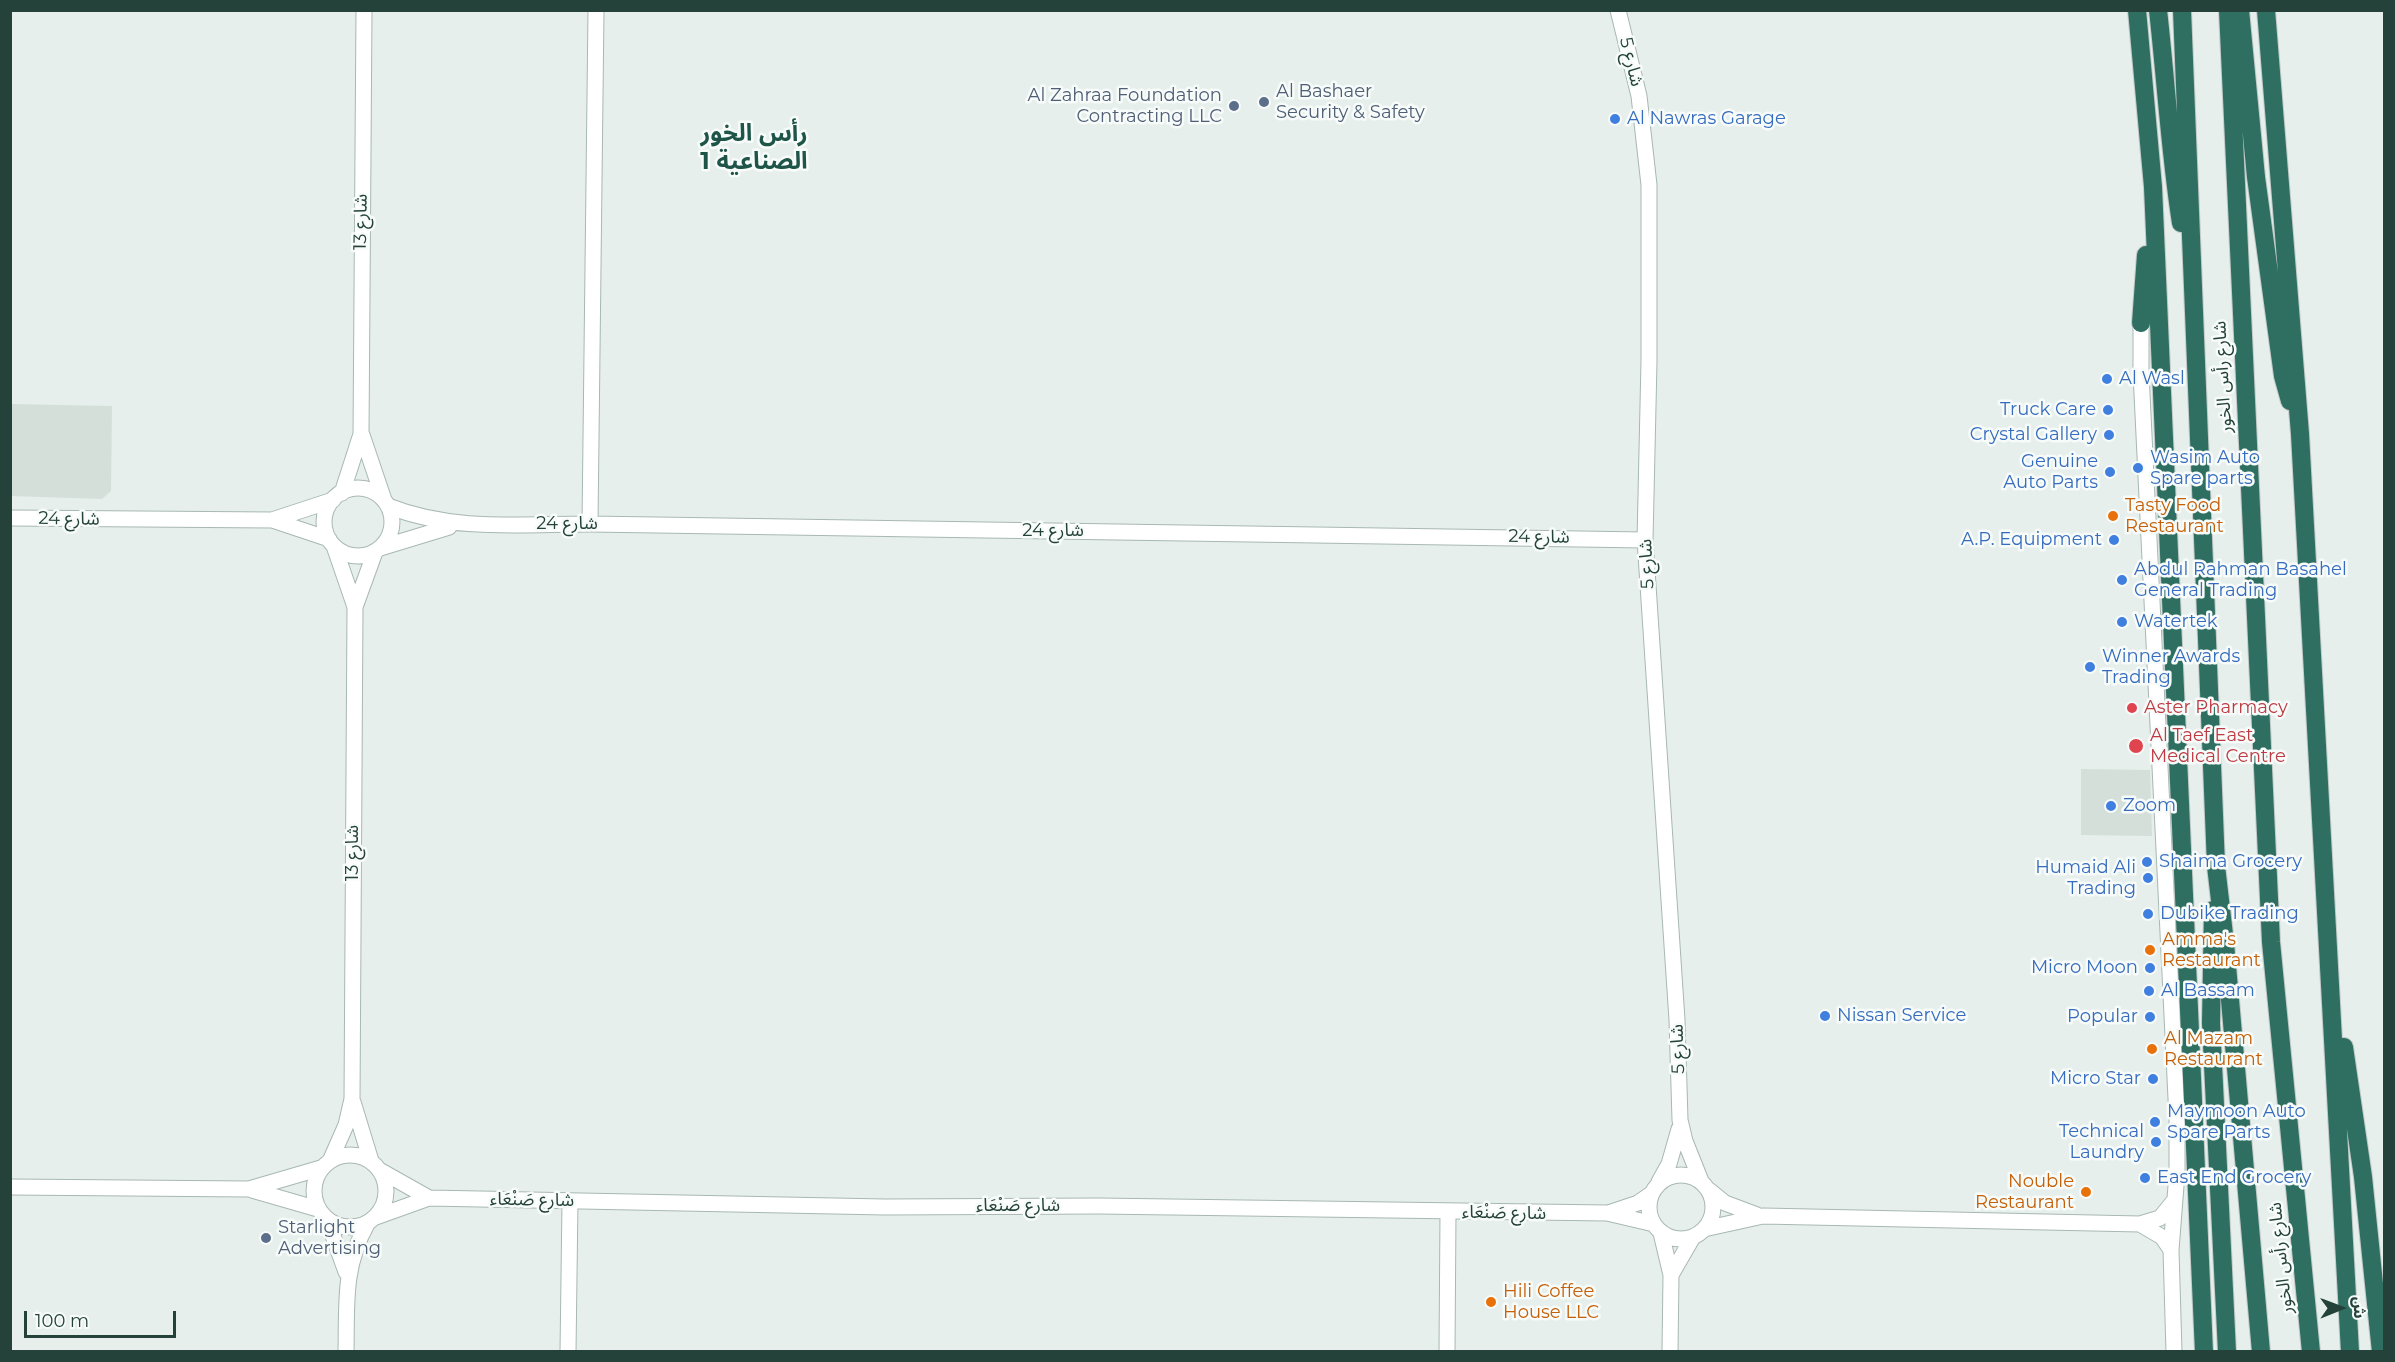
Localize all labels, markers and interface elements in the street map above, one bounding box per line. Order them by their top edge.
street label: شارع 5 [1614,35,1648,89]
place label: Al Bashaer Security & Safety [1276,81,1425,124]
place label: Al Zahraa Foundation Contracting LLC [1028,85,1222,128]
marker: Al Bashaer Security & Safety [1257,95,1271,109]
marker: Al Zahraa Foundation Contracting LLC [1227,99,1241,113]
place label: Al Nawras Garage [1627,108,1786,130]
marker: Al Nawras Garage [1608,112,1622,126]
district label: رأس الخور الصناعية 1 [700,120,808,176]
street label: شارع 13 [350,194,372,250]
street label: شارع رأس الخور [2209,320,2237,434]
place label: Al Wasl [2119,368,2185,390]
marker: Al Wasl [2100,372,2114,386]
place label: Truck Care [2000,399,2096,421]
marker: Truck Care [2101,403,2115,417]
place label: Crystal Gallery [1970,424,2097,446]
marker: Crystal Gallery [2102,428,2116,442]
place label: Wasim Auto Spare parts [2150,447,2260,490]
place label: Genuine Auto Parts [2003,451,2098,494]
marker: Wasim Auto Spare parts [2131,461,2145,475]
marker: Genuine Auto Parts [2103,465,2117,479]
place label: Tasty Food Restaurant [2125,495,2224,538]
street label: شارع 24 [38,508,100,530]
marker: Tasty Food Restaurant [2106,509,2120,523]
street label: شارع 24 [536,513,598,535]
street label: شارع 24 [1022,520,1084,542]
street label: شارع 24 [1508,526,1570,548]
place label: A.P. Equipment [1961,529,2102,551]
marker: A.P. Equipment [2107,533,2121,547]
street label: شارع 5 [1635,538,1659,590]
place label: Abdul Rahman Basahel General Trading [2134,559,2347,602]
marker: Abdul Rahman Basahel General Trading [2115,573,2129,587]
place label: Watertek [2134,611,2218,633]
marker: Watertek [2115,615,2129,629]
place label: Winner Awards Trading [2102,646,2240,688]
marker: Winner Awards Trading [2083,660,2097,674]
place label: Aster Pharmacy [2144,697,2288,719]
marker: Aster Pharmacy [2125,701,2139,715]
place label: Al Taef East Medical Centre [2150,725,2286,768]
marker: Al Taef East Medical Centre [2127,737,2145,755]
place label: Zoom [2123,795,2176,817]
marker: Zoom [2104,799,2118,813]
street label: شارع 13 [342,825,364,881]
place label: Shaima Grocery [2159,851,2302,873]
marker: Shaima Grocery [2140,855,2154,869]
place label: Humaid Ali Trading [2035,857,2136,900]
marker: Humaid Ali Trading [2141,871,2155,885]
place label: Dubike Trading [2160,903,2299,925]
marker: Dubike Trading [2141,907,2155,921]
place label: Amma's Restaurant [2162,929,2261,972]
marker: Amma's Restaurant [2143,943,2157,957]
place label: Micro Moon [2031,957,2138,979]
marker: Micro Moon [2143,961,2157,975]
place label: Al Bassam [2161,980,2255,1002]
marker: Al Bassam [2142,984,2156,998]
place label: Nissan Service [1837,1005,1966,1027]
place label: Popular [2067,1006,2138,1028]
marker: Nissan Service [1818,1009,1832,1023]
marker: Popular [2143,1010,2157,1024]
street label: شارع 5 [1666,1024,1690,1074]
place label: Al Mazam Restaurant [2164,1028,2263,1070]
marker: Al Mazam Restaurant [2145,1042,2159,1056]
place label: Micro Star [2050,1068,2141,1090]
marker: Micro Star [2146,1072,2160,1086]
place label: Maymoon Auto Spare Parts [2167,1101,2306,1144]
marker: Maymoon Auto Spare Parts [2148,1115,2162,1129]
place label: Technical Laundry [2059,1121,2144,1164]
marker: Technical Laundry [2149,1135,2163,1149]
place label: East End Grocery [2157,1167,2311,1189]
place label: Nouble Restaurant [1975,1171,2074,1214]
marker: East End Grocery [2138,1171,2152,1185]
marker: Nouble Restaurant [2079,1185,2093,1199]
street label: شارع صَنْعَاء [490,1188,574,1212]
street label: شارع صَنْعَاء [976,1195,1060,1217]
street label: شارع صَنْعَاء [1462,1201,1546,1225]
street label: شارع رأس الخور [2264,1201,2298,1315]
place label: Starlight Advertising [278,1217,381,1260]
marker: Starlight Advertising [259,1231,273,1245]
north arrow [2311,1278,2371,1338]
place label: Hili Coffee House LLC [1503,1281,1599,1324]
marker: Hili Coffee House LLC [1484,1295,1498,1309]
text: ش [2350,1297,2369,1319]
scale bar [27,1299,178,1337]
text: 100 m [35,1310,89,1332]

